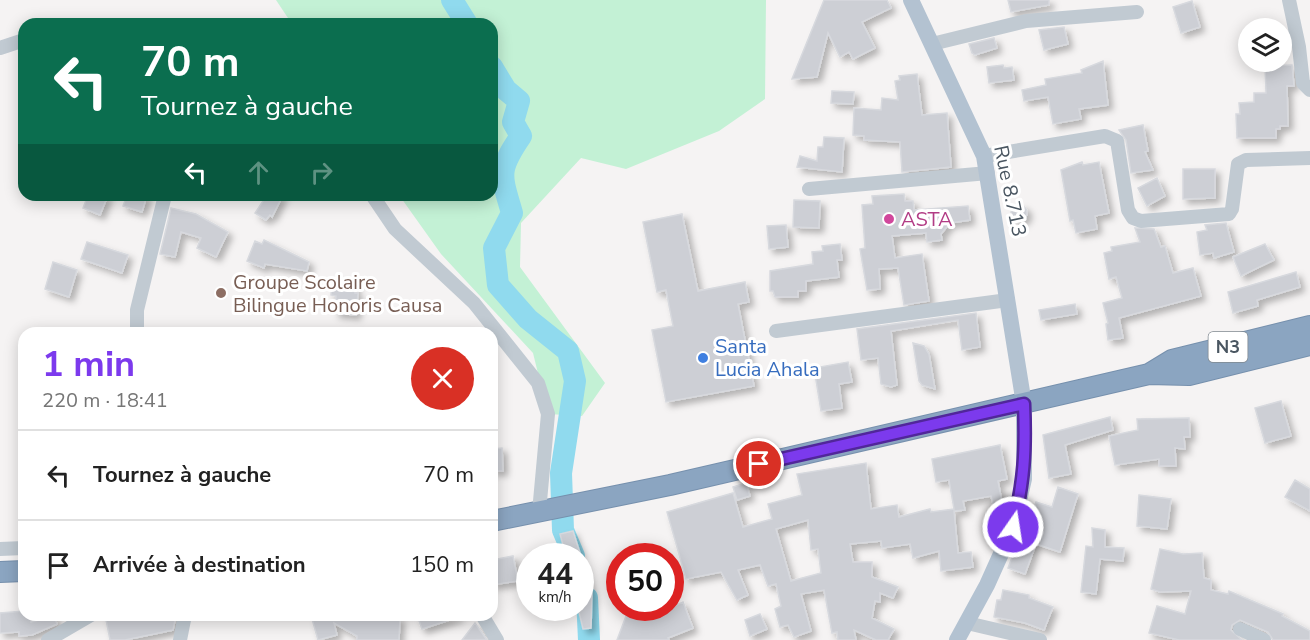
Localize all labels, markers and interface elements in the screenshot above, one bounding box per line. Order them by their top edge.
map controls [1238,18,1292,72]
button: layers [1238,18,1292,72]
text: 70 m [141,34,240,91]
icon: left [42,42,120,120]
text: Tournez à gauche [141,88,353,125]
street label: Rue 8.713 [987,143,1033,239]
icon: left [179,156,212,189]
icon: ahead [242,156,275,189]
icon: right [305,156,338,189]
place label: ASTA [901,206,953,233]
marker: ASTA [882,212,896,226]
place label: Groupe Scolaire Bilingue Honoris Causa [233,269,442,319]
marker: Groupe Scolaire Bilingue Honoris Causa [214,286,228,300]
road number: N3 [1208,332,1248,362]
place label: Santa Lucia Ahala [715,333,820,383]
text: 1 min [42,340,135,389]
button: close [411,347,474,410]
marker: Santa Lucia Ahala [696,351,710,365]
text: 220 m · 18:41 [42,387,168,414]
pin [733,438,784,489]
icon: arrive [742,447,775,480]
icon: left [42,459,75,492]
text: Tournez à gauche [93,460,271,490]
text: 70 m [423,460,474,490]
position arrow [981,495,1045,559]
speed limit sign: 50 [606,543,684,621]
icon: arrive [42,549,75,582]
text: Arrivée à destination [93,550,306,580]
text: 150 m [410,550,474,580]
text: 44 [537,554,573,595]
text: km/h [538,587,572,607]

